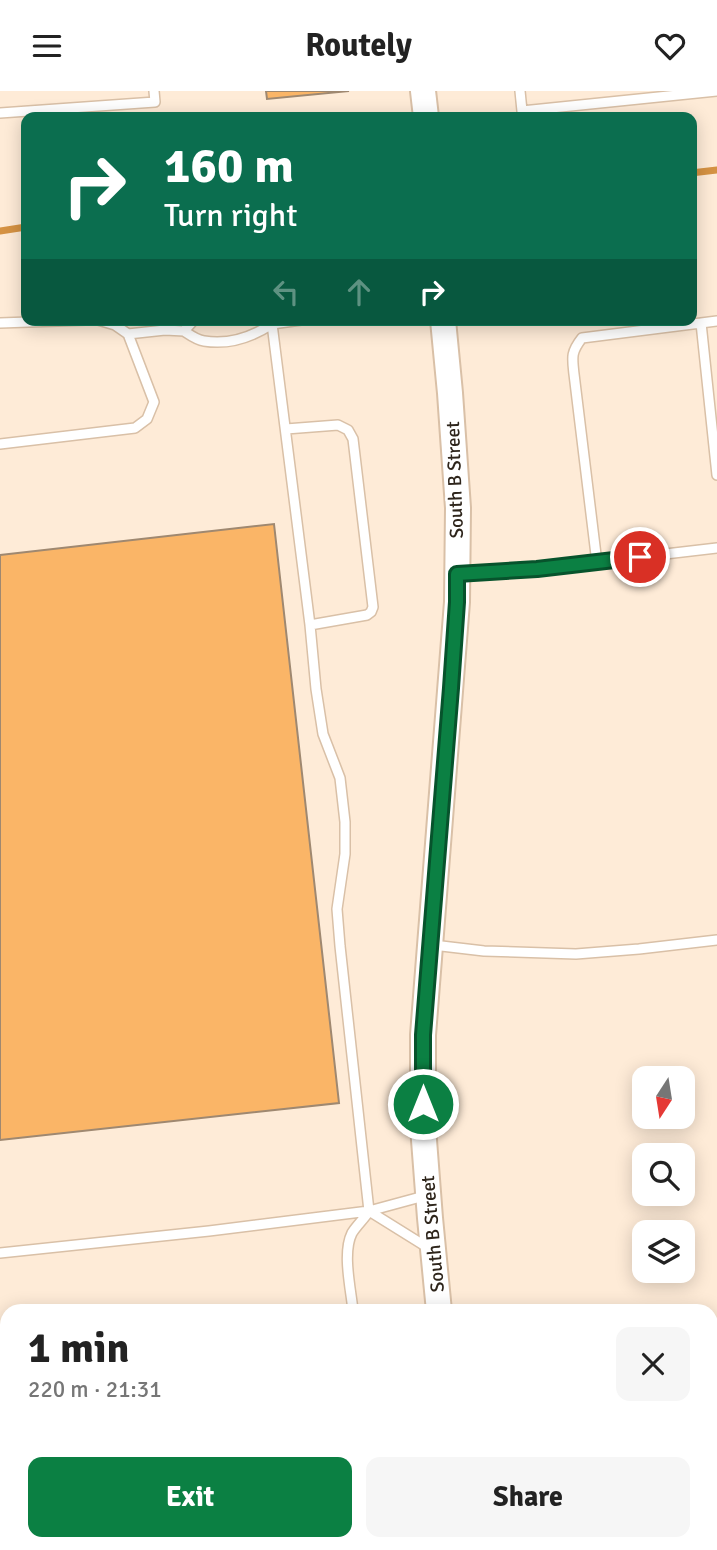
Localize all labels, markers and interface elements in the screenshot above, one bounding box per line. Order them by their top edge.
text: Routely [305,26,412,65]
icon: menu [28,27,66,65]
icon: heart [651,27,689,65]
text: 160 m [164,136,294,196]
icon: right [49,140,140,231]
text: Turn right [164,196,297,235]
icon: left [267,273,305,311]
icon: ahead [340,273,378,311]
icon: right [413,273,451,311]
street label: South B Street [441,421,469,539]
pin [610,527,670,587]
icon: arrive [621,538,659,576]
north arrow [632,1066,695,1129]
map controls [632,1066,695,1283]
position arrow [386,1067,460,1141]
button: search [632,1143,695,1206]
street label: South B Street [416,1174,450,1293]
button: layers [632,1220,695,1283]
text: 1 min [28,1323,129,1374]
button: close [616,1327,690,1401]
text: 220 m · 21:31 [28,1375,162,1404]
button: Exit [28,1457,352,1537]
button: Share [366,1457,690,1537]

